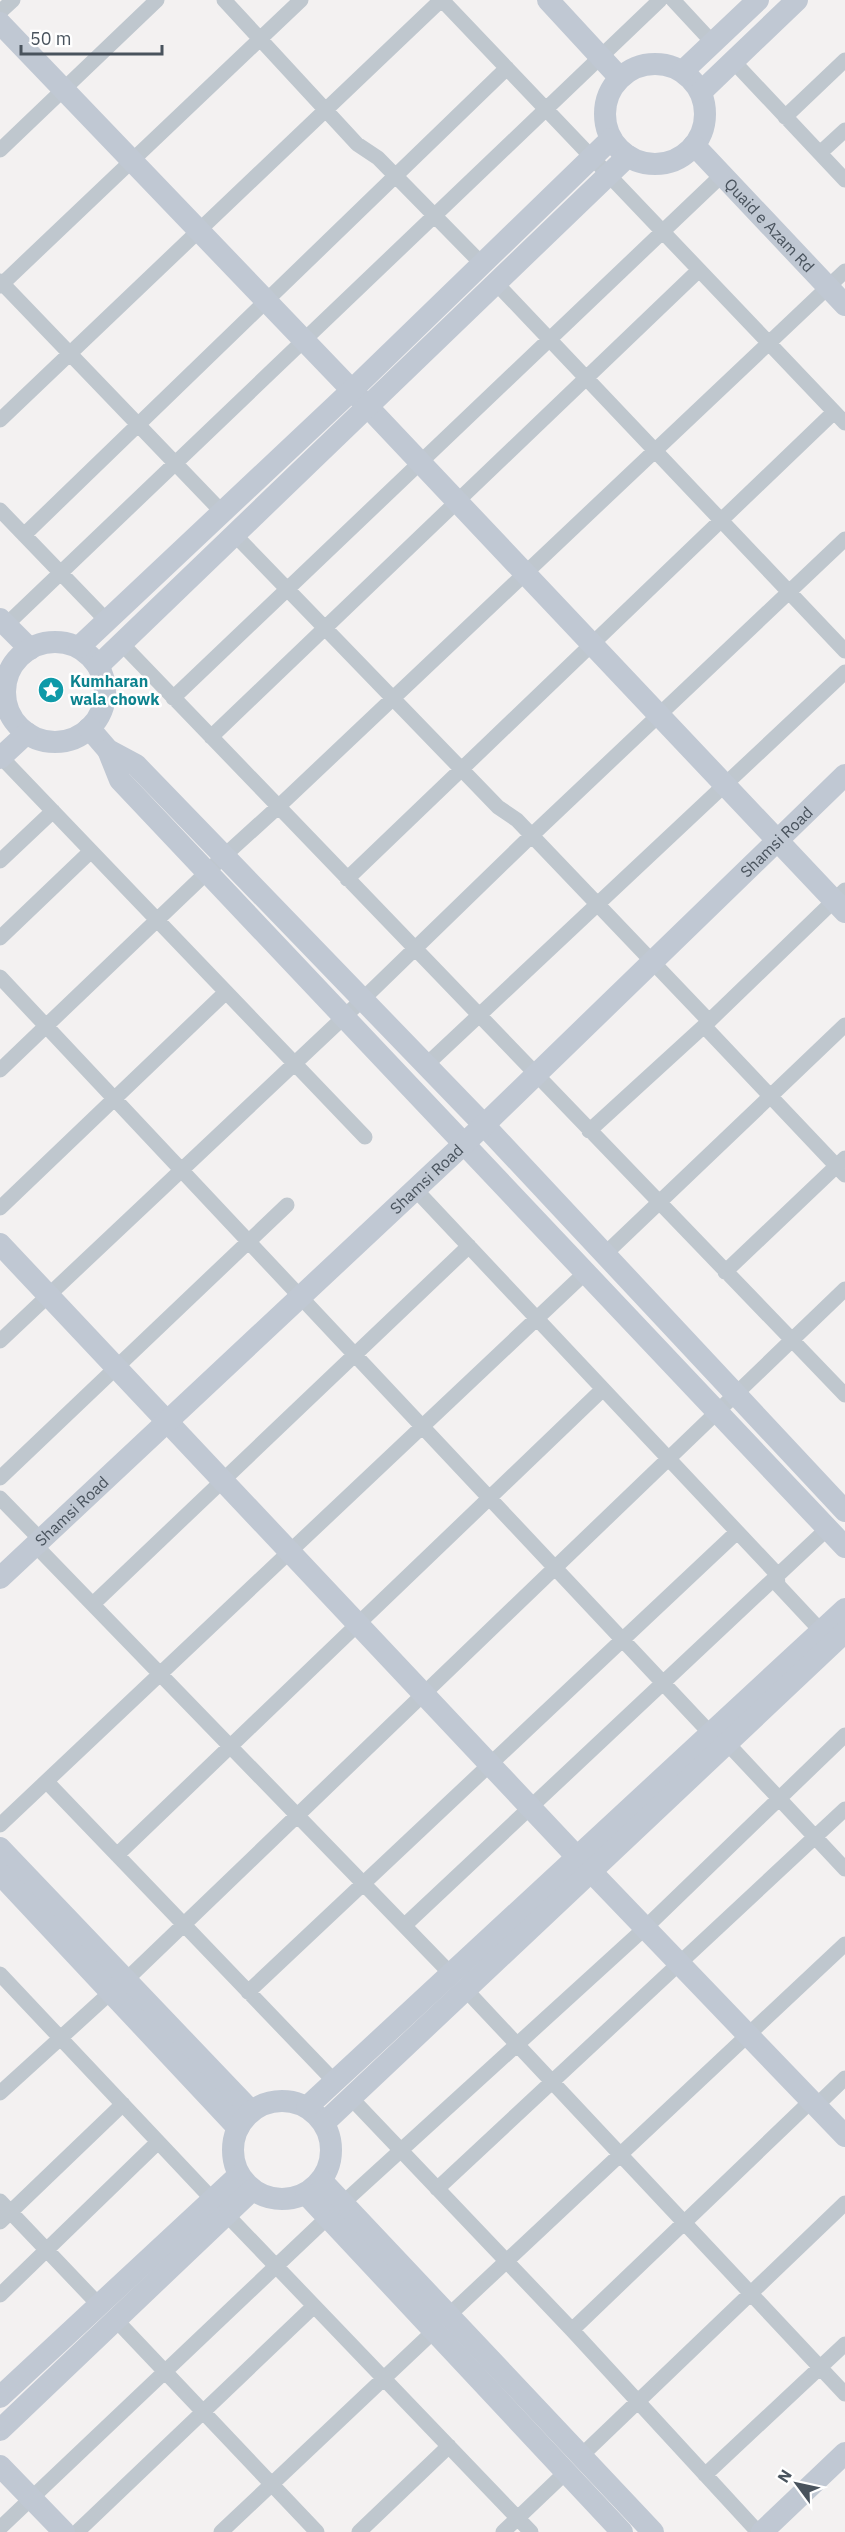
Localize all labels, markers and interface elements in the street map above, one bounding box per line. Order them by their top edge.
scale bar [21,18,162,56]
text: 50 m [30,27,72,50]
street label: Quaid e Azam Rd [720,174,819,276]
place label: Kumharan wala chowk [70,671,160,709]
place icon: Kumharan wala chowk [36,675,66,705]
street label: Shamsi Road [736,802,817,881]
street label: Shamsi Road [385,1140,467,1218]
street label: Shamsi Road [31,1472,112,1550]
north arrow [767,2454,827,2514]
text: N [773,2466,796,2486]

